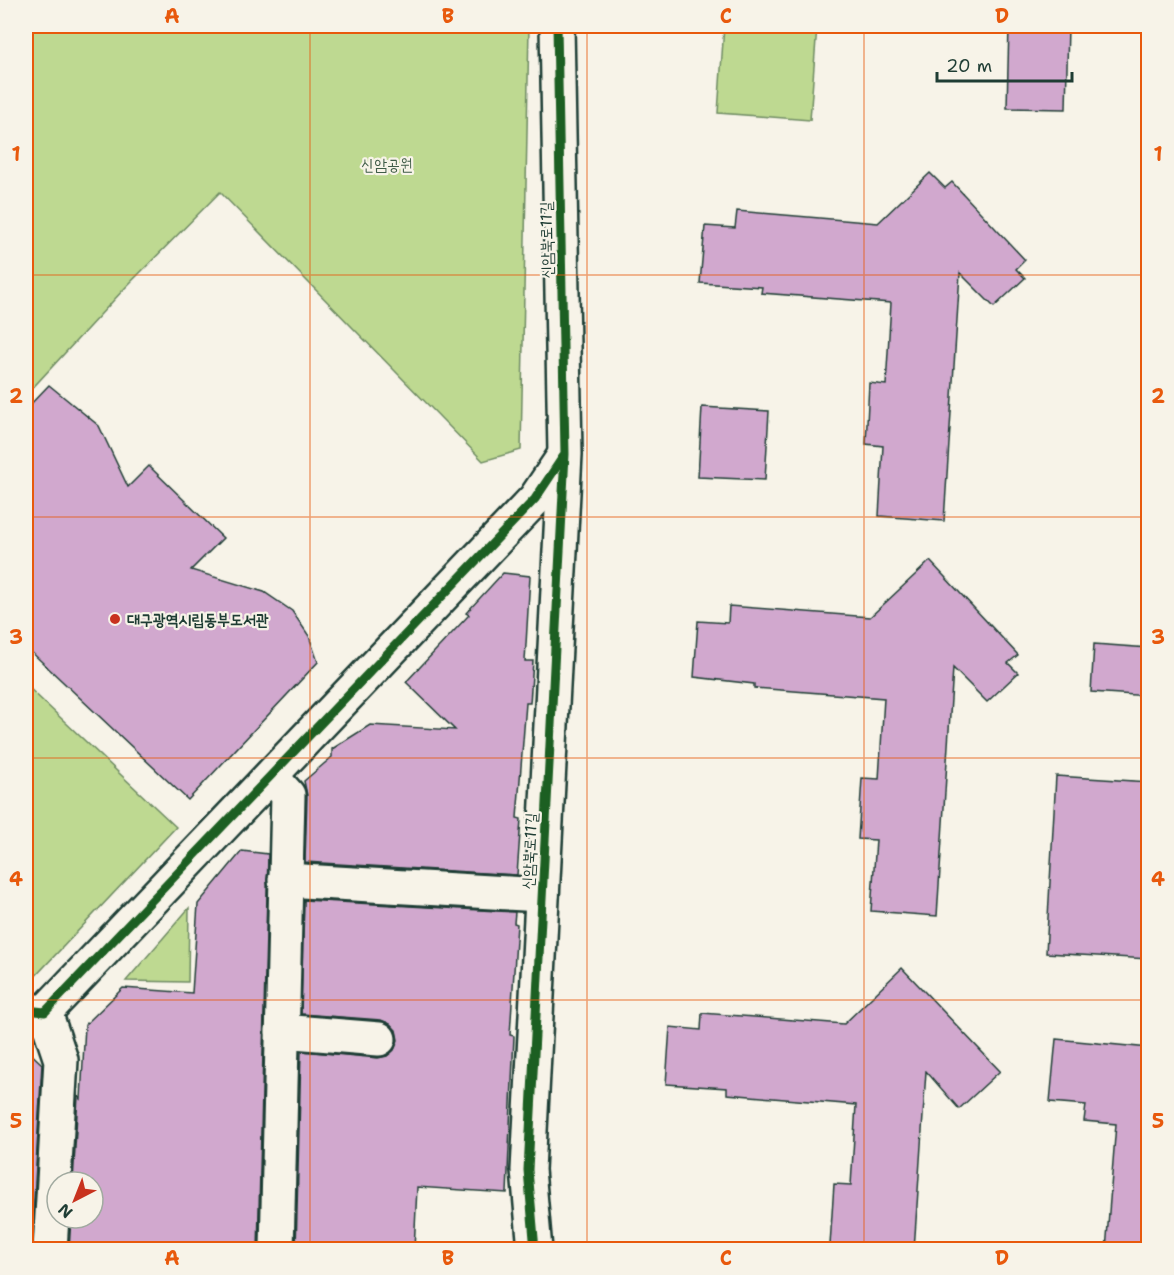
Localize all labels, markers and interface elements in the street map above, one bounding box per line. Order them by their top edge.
text: A [164,3,180,29]
text: B [442,3,454,29]
text: C [720,3,732,29]
text: D [995,3,1009,29]
scale bar [937,45,1072,83]
text: 20 m [946,54,992,78]
text: 1 [11,141,21,167]
text: 1 [1153,141,1163,167]
park label: 신암공원 [361,154,413,175]
street label: 신암북로11길 [535,201,558,279]
text: 2 [9,383,23,409]
text: 2 [1151,383,1165,409]
place label: 대구광역시립동부도서관 [127,609,269,630]
marker: 대구광역시립동부도서관 [108,612,122,626]
text: 3 [9,624,23,650]
text: 3 [1151,624,1165,650]
street label: 신암북로11길 [517,812,542,890]
text: 4 [9,866,23,892]
text: 4 [1151,866,1165,892]
text: 5 [10,1108,22,1134]
text: 5 [1152,1108,1164,1134]
north arrow [45,1170,105,1230]
text: N [54,1199,77,1223]
text: A [164,1245,180,1271]
text: B [442,1245,454,1271]
text: C [720,1245,732,1271]
text: D [995,1245,1009,1271]

